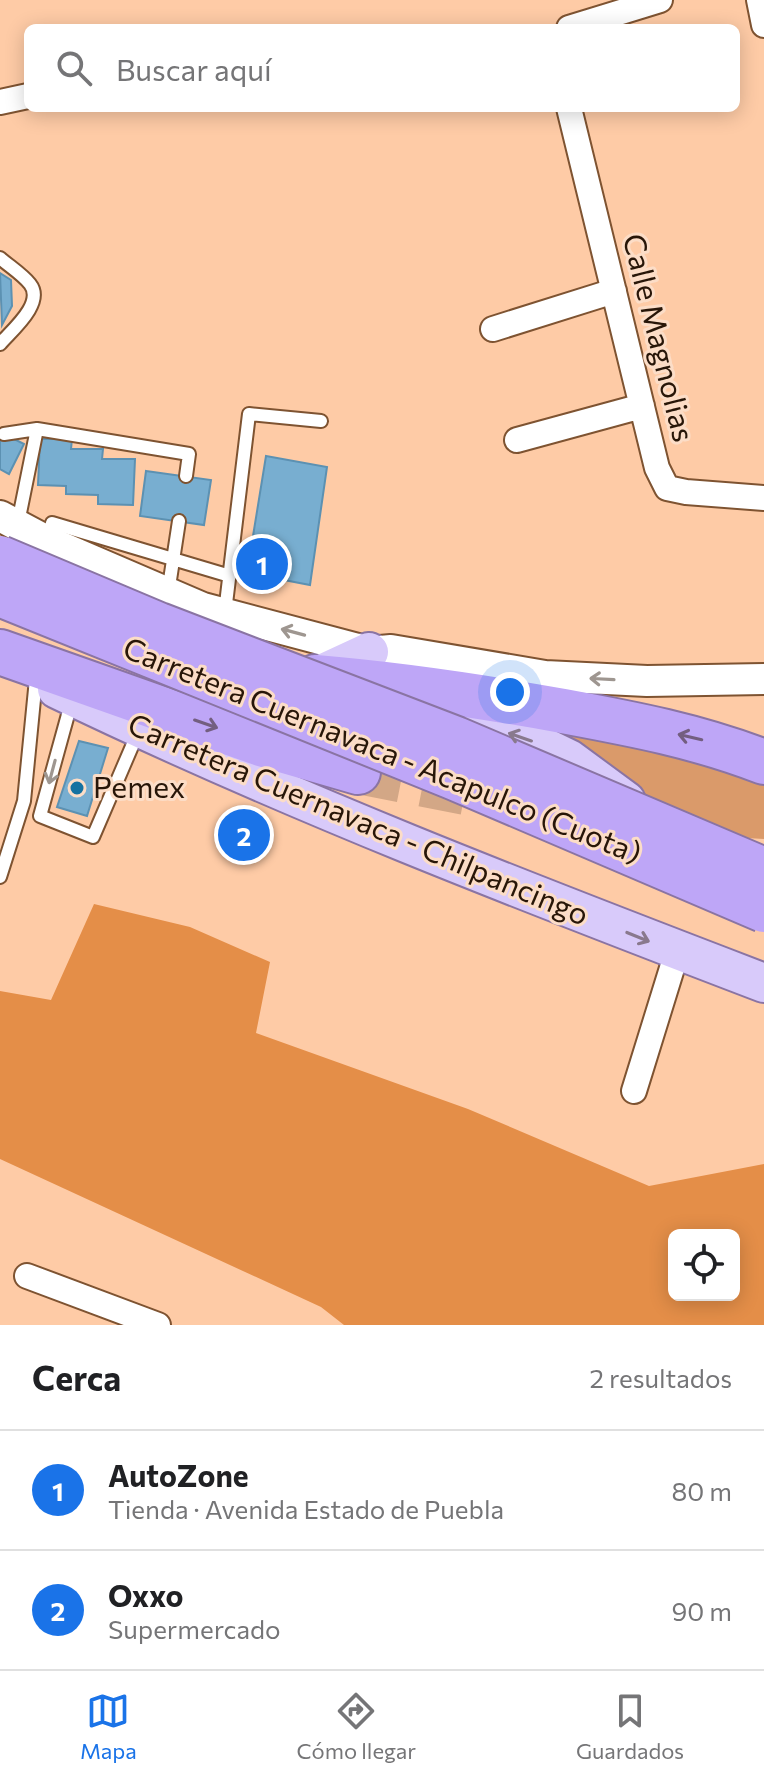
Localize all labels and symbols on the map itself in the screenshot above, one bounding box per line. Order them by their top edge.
street label: Calle Magnolias [617,229,704,445]
pin: 1 [236,534,288,594]
one-way arrow [281,624,307,639]
street label: Carretera Cuernavaca - Acapulco (Cuota) [118,627,647,870]
one-way arrow [589,671,616,686]
your location [490,672,530,712]
street label: Carretera Cuernavaca - Chilpancingo [123,704,595,932]
one-way arrow [193,718,218,733]
one-way arrow [508,729,533,744]
one-way arrow [678,729,704,744]
one-way arrow [44,759,59,785]
place label: Pemex [93,767,185,804]
marker: Pemex [68,779,86,797]
pin: 2 [218,805,270,865]
one-way arrow [625,931,650,945]

